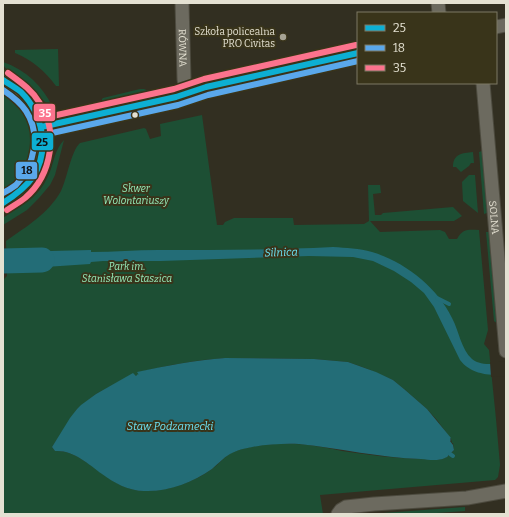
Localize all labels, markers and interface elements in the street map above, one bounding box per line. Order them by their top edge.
legend [357,12,497,84]
text: 25 [393,21,406,35]
place label: Szkoła policealna PRO Civitas [194,26,276,50]
street label: RÓWNA [176,29,190,68]
marker: Szkoła policealna PRO Civitas [278,32,288,42]
text: 18 [393,41,405,55]
text: 35 [393,61,406,75]
line badge: 35 [33,103,56,122]
text: 35 [39,107,51,120]
unlabelled marker [130,110,140,120]
line badge: 25 [31,132,54,151]
text: 25 [36,136,48,149]
line badge: 18 [15,161,38,180]
text: 18 [21,164,33,177]
park label: Skwer Wolontariuszy [103,183,170,207]
street label: SOLNA [486,200,501,236]
water label: Silnica [264,245,298,260]
park label: Park im. Stanisława Staszica [82,261,172,285]
water label: Staw Podzamecki [127,420,213,433]

